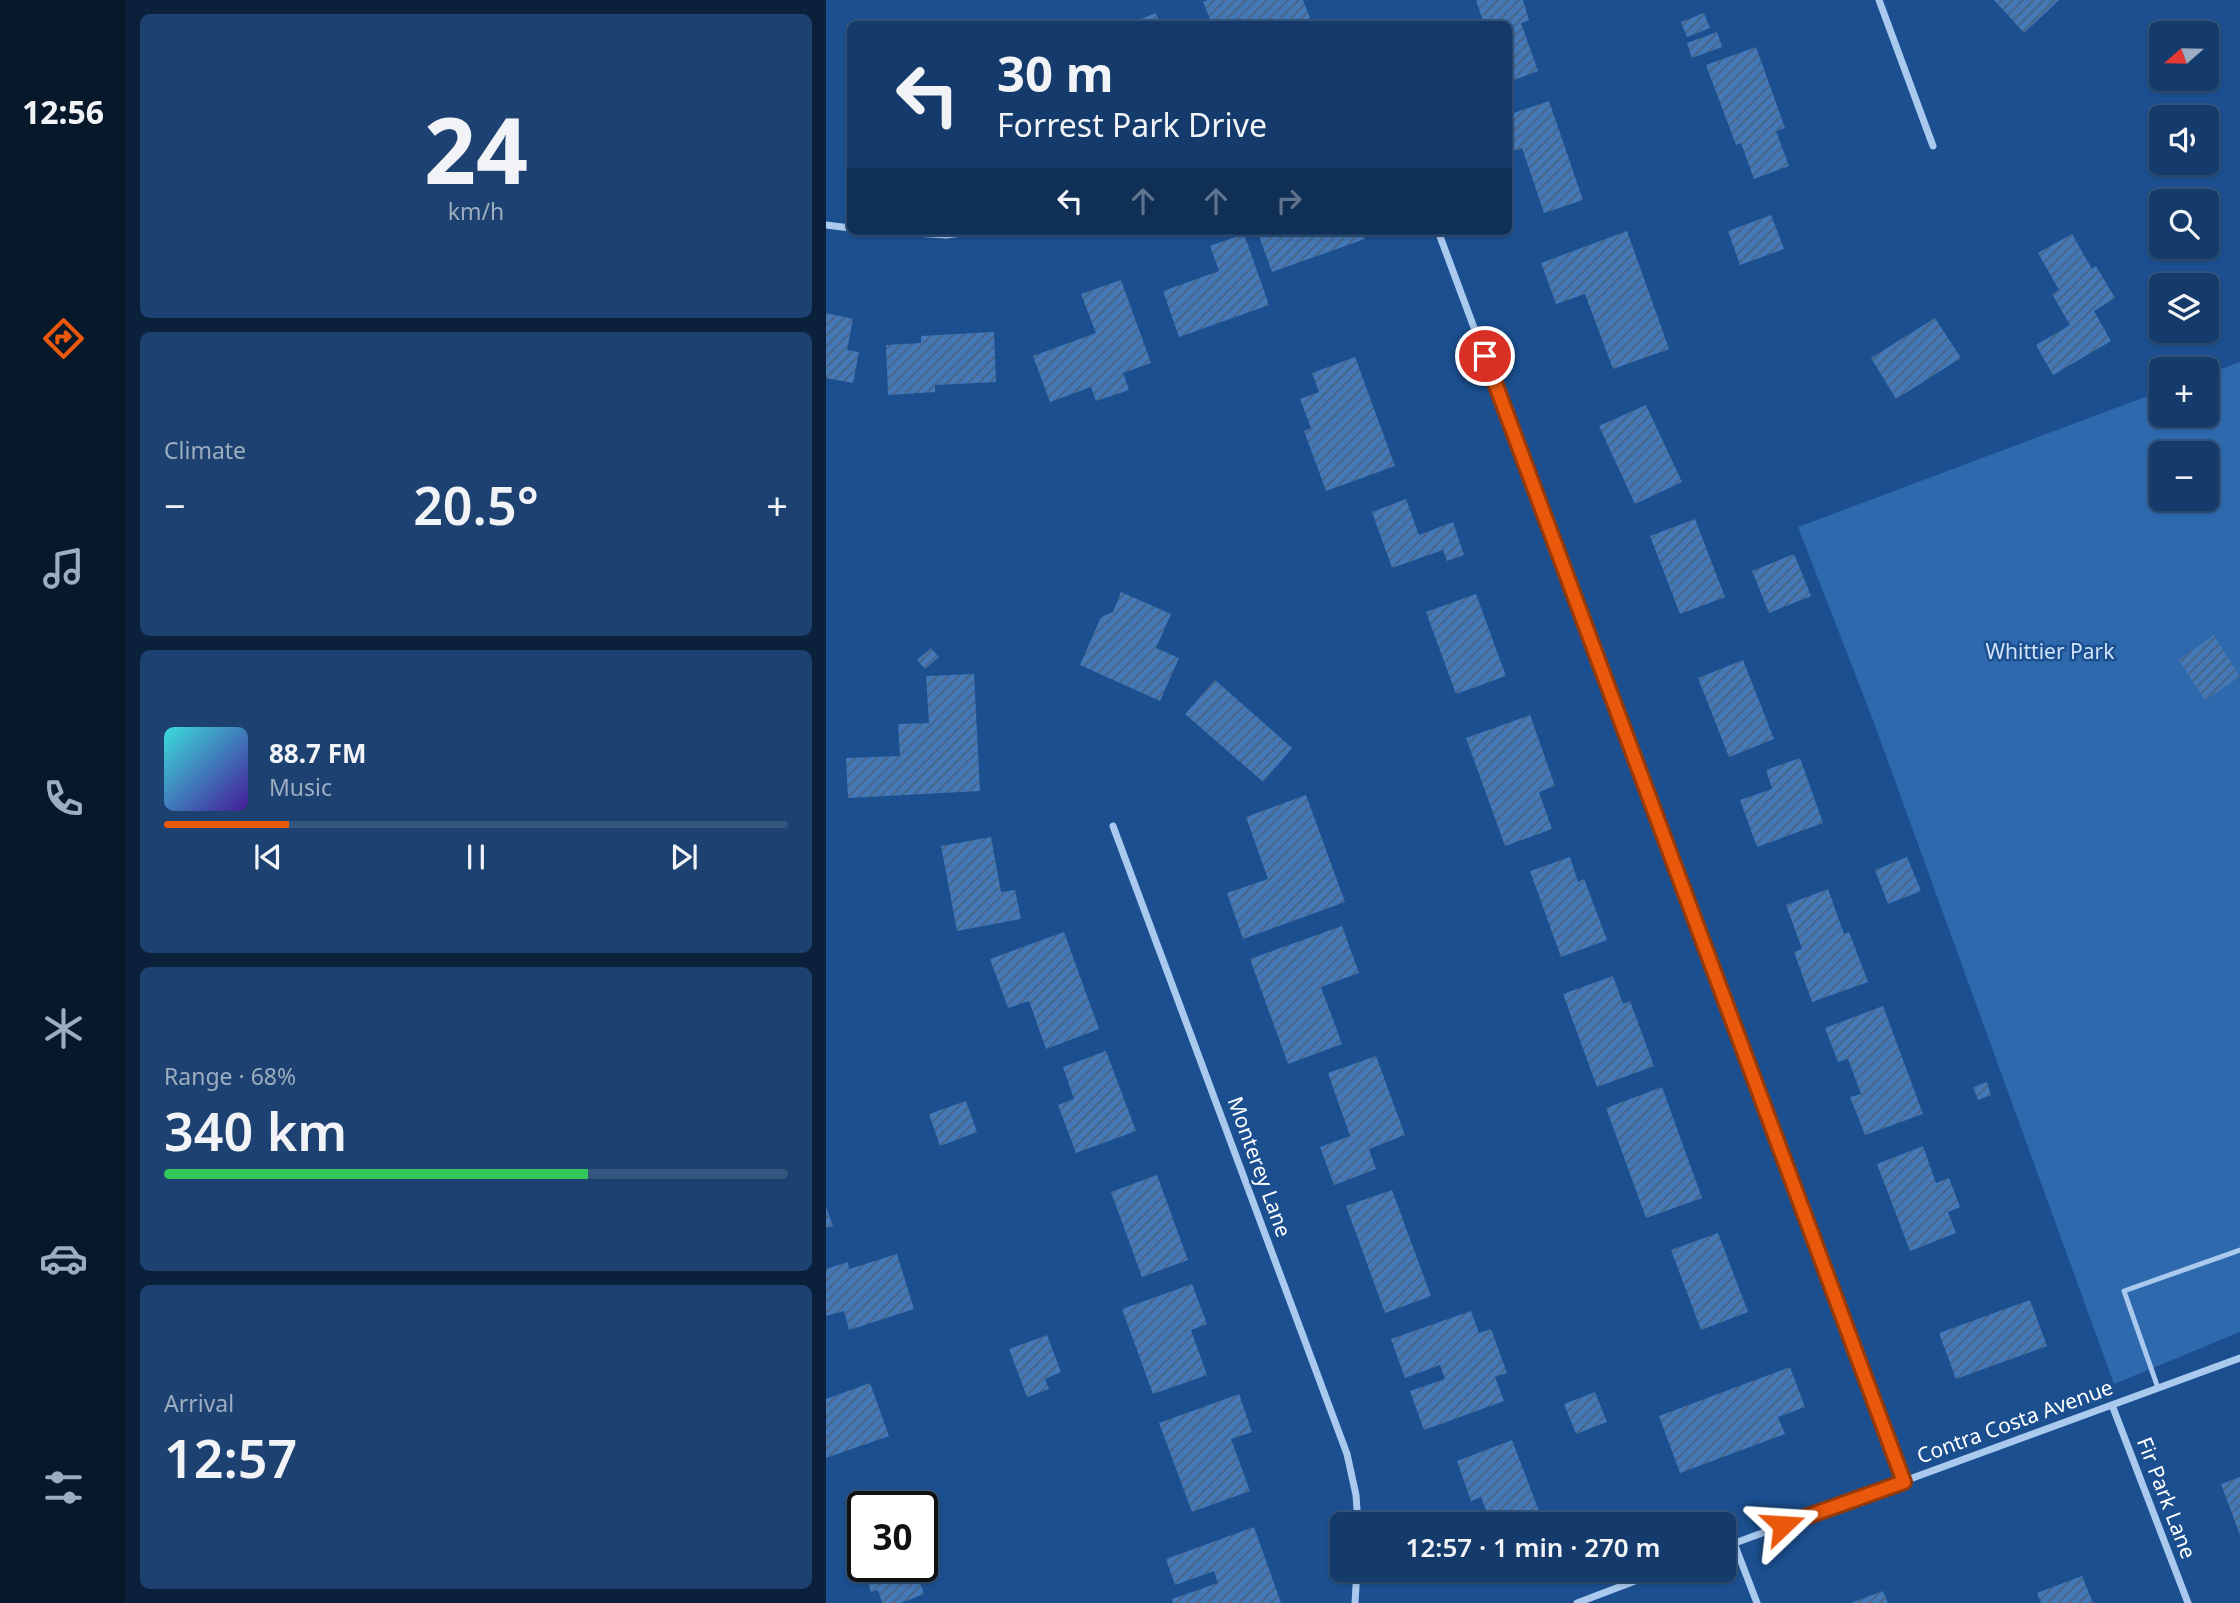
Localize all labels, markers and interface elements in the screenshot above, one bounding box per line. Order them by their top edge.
north arrow [2149,21,2219,91]
map controls [2149,21,2219,511]
text: 30 m [997,40,1114,106]
icon: left [882,49,973,140]
text: 24 [424,87,528,211]
text: 12:56 [22,90,104,133]
text: Forrest Park Drive [997,103,1267,146]
button: sound [2149,105,2219,175]
icon: left [1051,182,1089,220]
icon: ahead [1124,182,1162,220]
icon: ahead [1197,182,1235,220]
icon: right [1270,182,1308,220]
button: search [2149,189,2219,259]
text: km/h [448,195,504,227]
button: layers [2149,273,2219,343]
icon: directions [39,314,88,363]
pin [1455,326,1515,386]
icon: arrive [1466,337,1504,375]
button: + [2149,357,2219,427]
text: Climate [164,434,246,466]
button: − [2149,441,2219,511]
text: 20.5° [413,469,539,540]
text: − [164,479,186,531]
text: + [766,479,788,531]
icon: music [39,544,88,593]
park label: Whittier Park [1986,637,2115,665]
text: 88.7 FM [269,735,366,771]
text: Music [269,771,332,803]
icon: phone [39,774,88,823]
icon: previous [249,838,287,876]
icon: pause [457,838,495,876]
icon: next [665,838,703,876]
icon: climate [39,1004,88,1053]
text: Range · 68% [164,1060,296,1092]
street label: Monterey Lane [1222,1093,1298,1241]
text: 340 km [164,1095,347,1166]
icon: car [39,1234,88,1283]
street label: Contra Costa Avenue [1913,1373,2117,1470]
text: Arrival [164,1387,234,1419]
text: 12:57 [164,1422,297,1493]
street label: Fir Park Lane [2131,1433,2203,1562]
icon: filters [39,1463,88,1512]
position arrow [1746,1488,1820,1562]
speed limit sign: 30 [847,1491,938,1582]
text: 12:57 · 1 min · 270 m [1406,1529,1660,1565]

